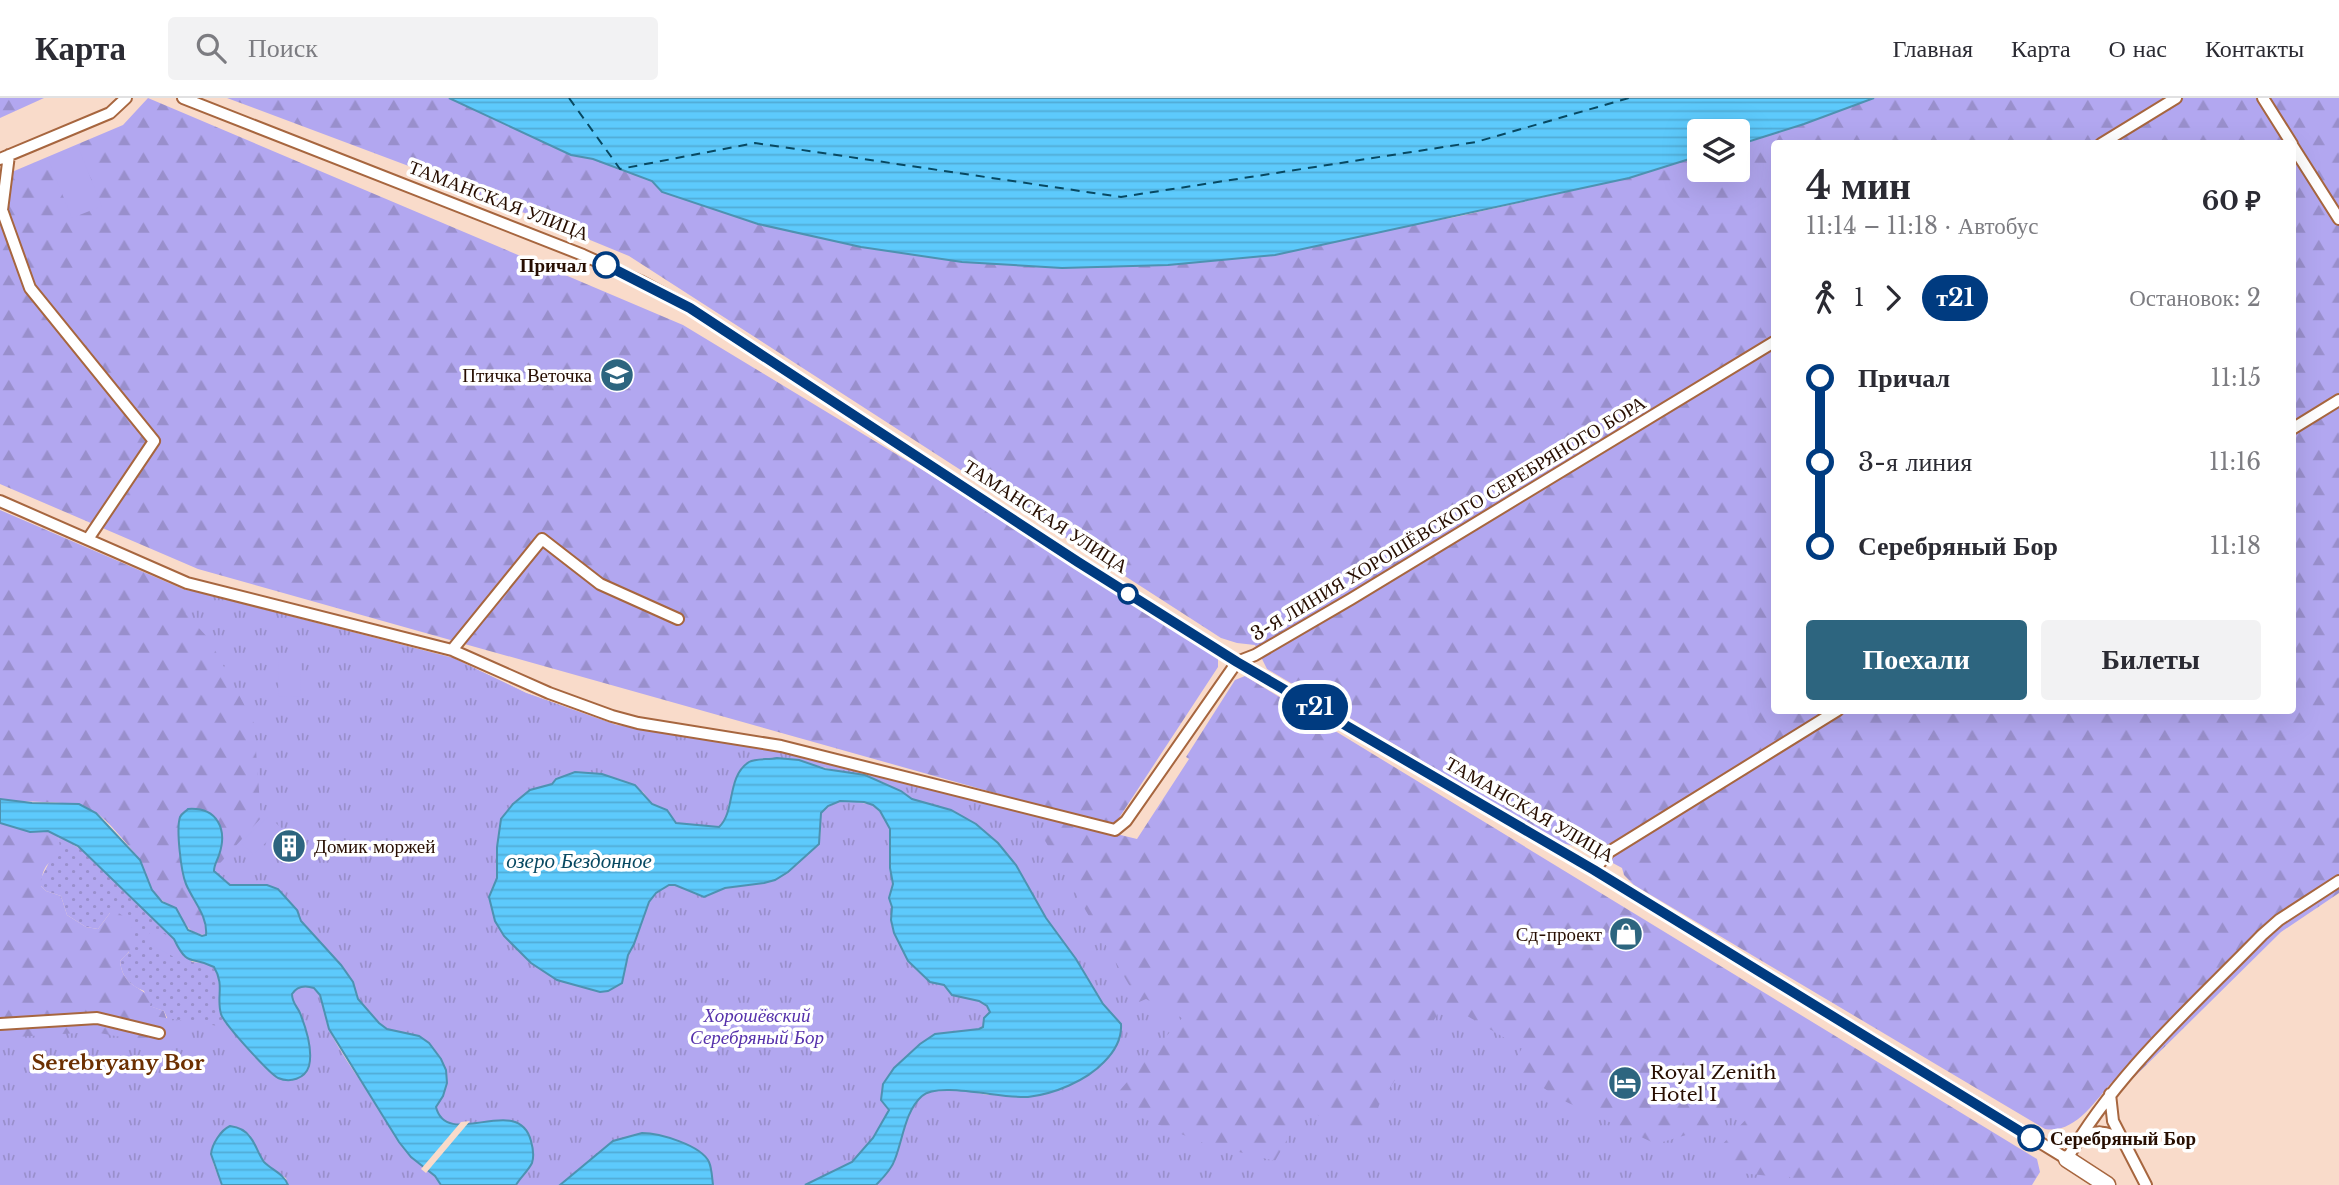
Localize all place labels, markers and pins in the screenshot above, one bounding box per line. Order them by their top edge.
marker: Причал [593,252,619,278]
place label: Причал [520,254,587,277]
school or university icon: Птичка Веточка [598,356,636,394]
place label: Птичка Веточка [462,364,593,387]
unlabelled marker [1118,584,1138,604]
building icon: Домик моржей [270,827,308,865]
place label: Домик моржей [314,835,435,858]
shop icon: Сд-проект [1607,915,1645,953]
place label: Сд-проект [1516,923,1603,946]
place label: Royal Zenith Hotel I [1650,1061,1776,1106]
hotel icon: Royal Zenith Hotel I [1606,1064,1644,1102]
marker: Серебряный Бор [2018,1125,2044,1151]
place label: Серебряный Бор [2050,1127,2196,1150]

